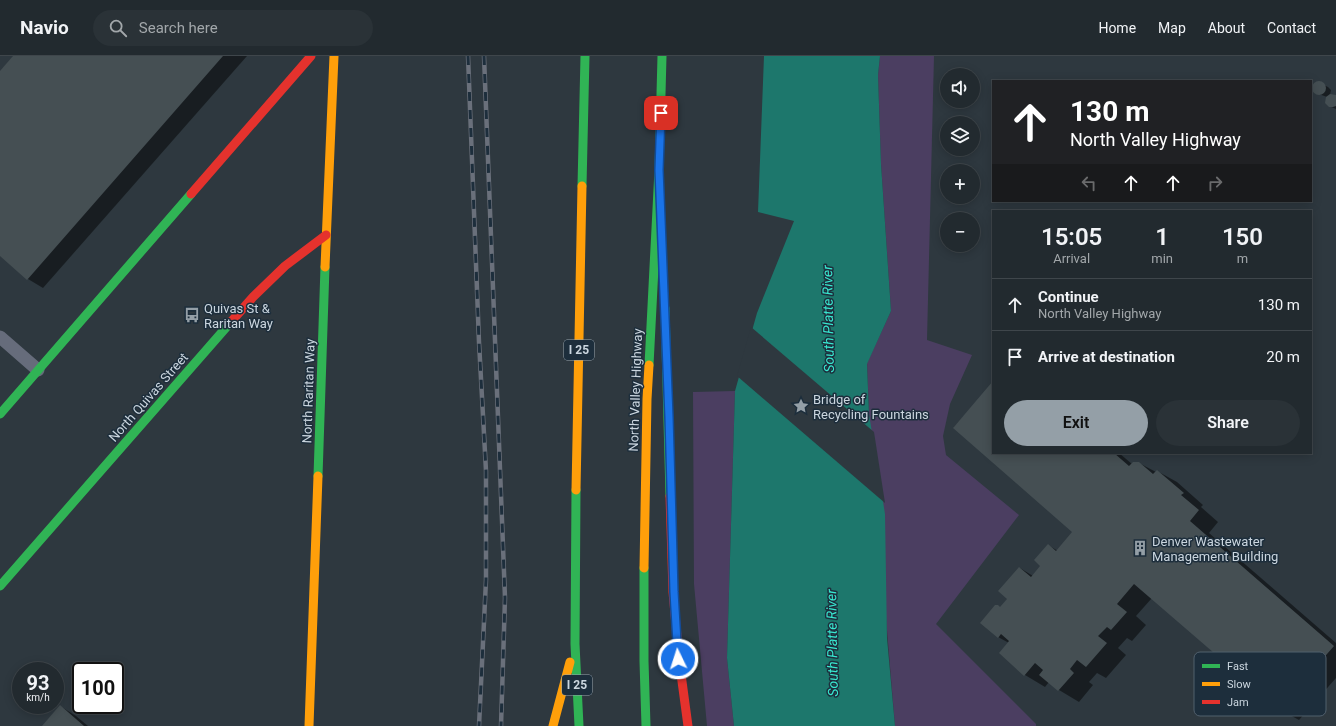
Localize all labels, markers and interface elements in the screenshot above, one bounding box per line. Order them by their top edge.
search box [93,10,373,46]
text: Navio [20,16,69,39]
icon: search [107,17,129,39]
text: Search here [139,19,218,37]
text: Home [1098,20,1136,36]
text: Map [1158,20,1186,36]
text: About [1208,20,1245,36]
text: Contact [1267,20,1316,36]
map controls [940,68,980,252]
button: sound [940,68,980,108]
text: 130 m [1070,95,1149,128]
pin [644,96,678,130]
icon: ahead [1004,96,1056,148]
icon: arrive [650,102,672,124]
button: layers [940,116,980,156]
text: North Valley Highway [1070,129,1241,150]
button: + [940,164,980,204]
icon: left [1078,172,1100,194]
icon: ahead [1120,172,1142,194]
icon: ahead [1162,172,1184,194]
icon: right [1204,172,1226,194]
button: − [940,212,980,252]
text: 15:05 [1041,223,1102,251]
text: 1 [1155,223,1169,251]
text: 150 [1222,223,1263,251]
text: Arrival [1053,251,1090,266]
text: min [1151,251,1173,266]
text: m [1237,251,1248,266]
water label: South Platte River [819,265,837,373]
text: Continue [1038,288,1099,306]
icon: ahead [1004,294,1026,316]
text: 130 m [1258,296,1300,314]
place label: Quivas St & Raritan Way [204,301,273,331]
bus stop icon: Quivas St & Raritan Way [183,306,201,324]
text: North Valley Highway [1038,306,1161,321]
street label: North Valley Highway [626,328,645,452]
street label: North Raritan Way [299,338,318,444]
road number: I 25 [564,340,594,360]
icon: arrive [1004,346,1026,368]
text: Arrive at destination [1038,348,1175,366]
text: 20 m [1266,348,1300,366]
street label: North Quivas Street [106,350,191,445]
place label: Bridge of Recycling Fountains [813,392,929,422]
place icon: Bridge of Recycling Fountains [792,397,810,415]
button: Exit [1004,400,1148,446]
button: Share [1156,400,1300,446]
place label: Denver Wastewater Management Building [1152,534,1278,564]
building icon: Denver Wastewater Management Building [1131,539,1149,557]
water label: South Platte River [823,589,841,697]
position arrow [657,638,699,680]
legend [1194,652,1326,716]
text: Fast [1227,660,1249,673]
speed limit sign: 100 [72,662,124,714]
text: 93 [27,671,49,695]
road number: I 25 [562,675,592,695]
text: Slow [1227,678,1251,691]
text: km/h [26,692,50,703]
text: Jam [1227,696,1249,709]

